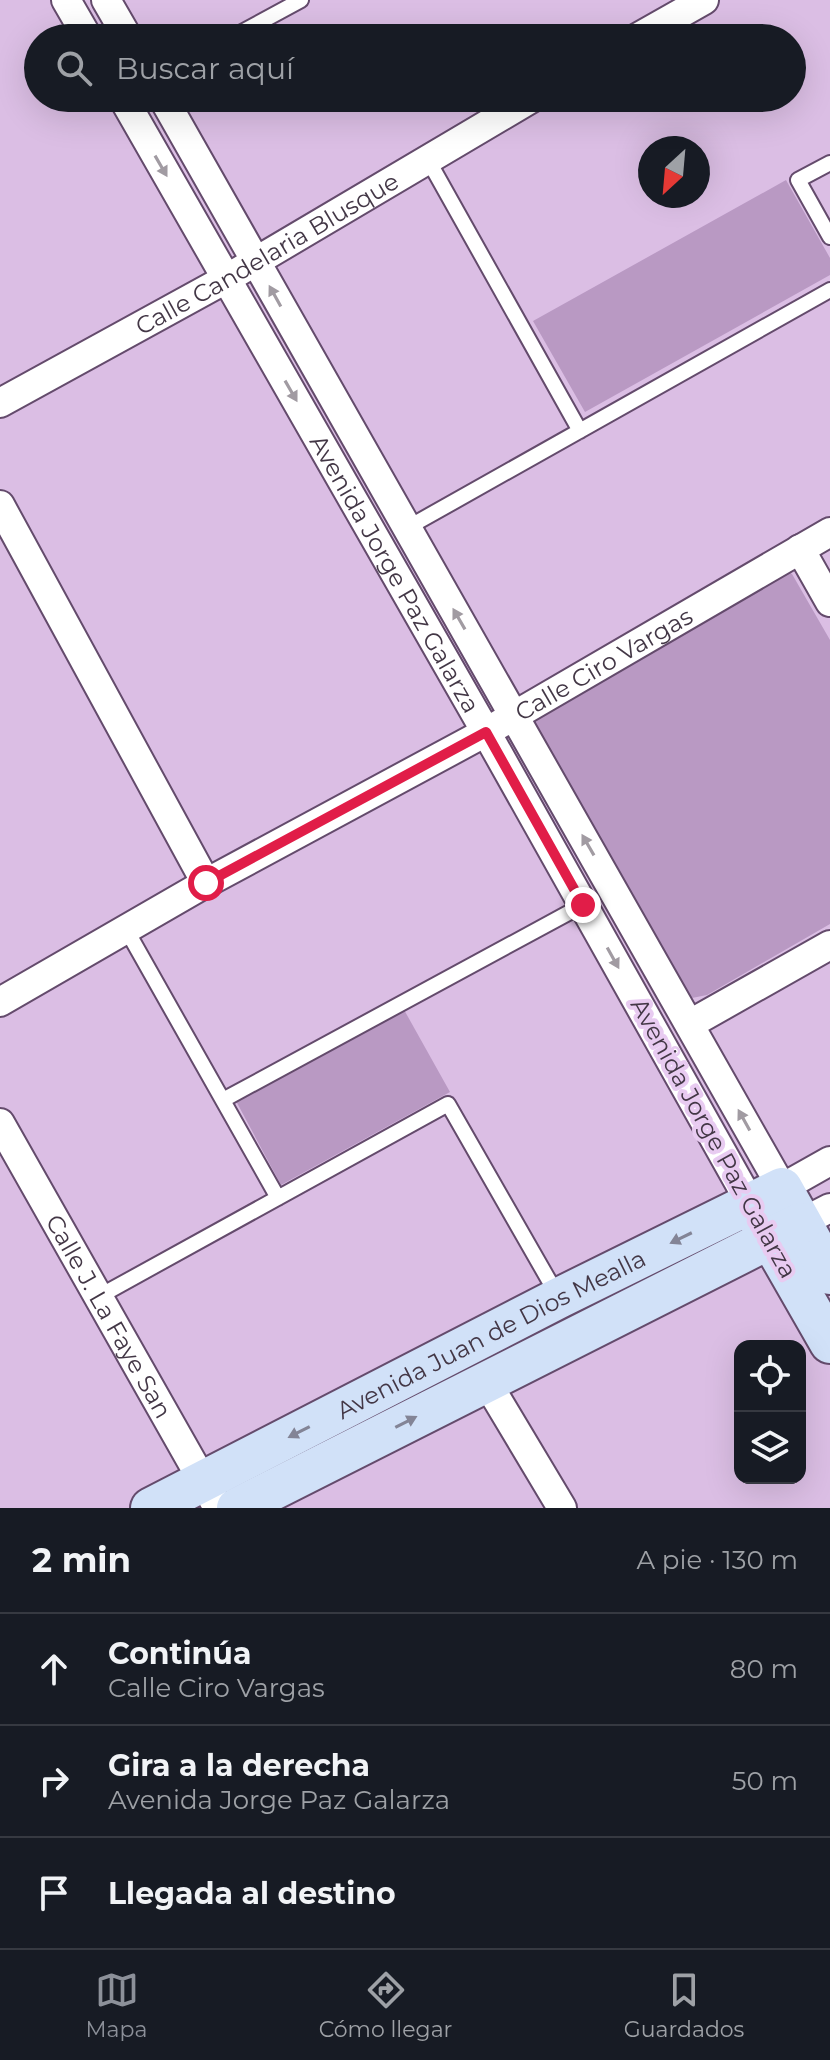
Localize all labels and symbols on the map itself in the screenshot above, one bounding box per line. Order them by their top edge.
north arrow [638,136,710,208]
one-way arrow [154,155,168,177]
street label: Calle Candelaria Blusque [130,166,404,340]
one-way arrow [268,285,282,307]
one-way arrow [284,380,298,402]
street label: Avenida Jorge Paz Galarza [304,429,486,718]
street label: Calle Ciro Vargas [510,601,697,727]
one-way arrow [452,608,466,630]
one-way arrow [581,834,595,856]
route start [188,865,224,901]
route end [565,887,601,923]
one-way arrow [605,947,619,969]
street label: Avenida Jorge Paz Galarza [625,993,803,1283]
one-way arrow [737,1108,751,1131]
street label: Calle J. La Faye San [40,1209,179,1423]
one-way arrow [669,1231,692,1245]
street label: Avenida Juan de Dios Mealla [332,1243,650,1425]
one-way arrow [395,1415,418,1429]
one-way arrow [288,1424,310,1438]

